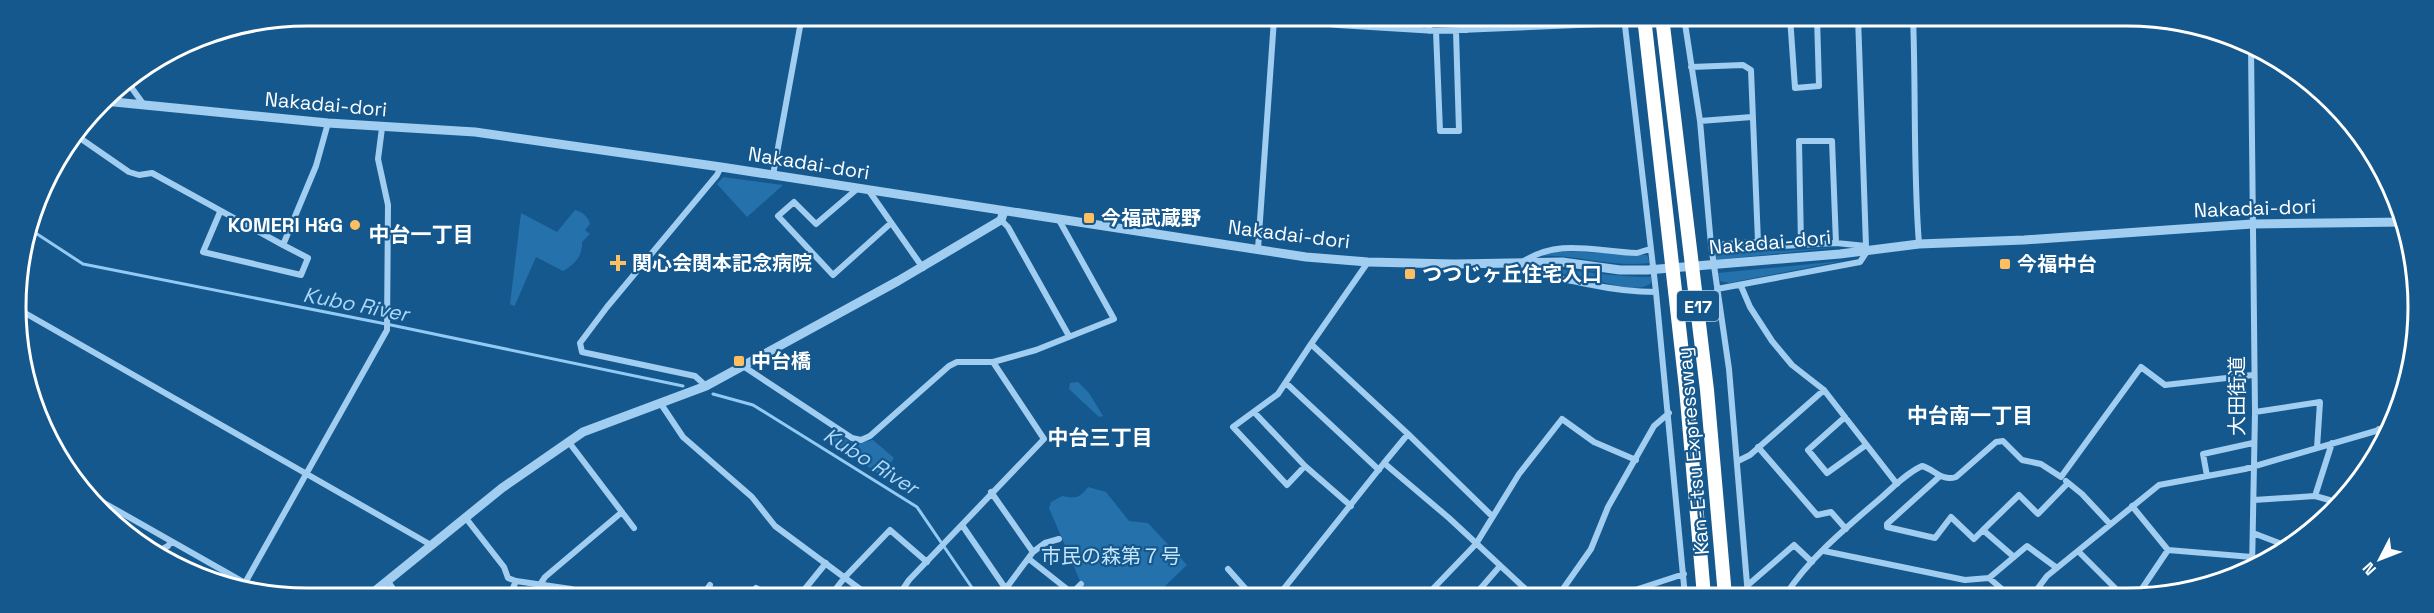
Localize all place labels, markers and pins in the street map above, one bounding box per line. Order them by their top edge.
place label: 今福武蔵野 [1101,205,1201,231]
marker: 今福武蔵野 [1082,211,1096,225]
place label: KOMERI H&G [228,212,343,238]
marker: KOMERI H&G [348,218,362,232]
place label: 関心会関本記念病院 [632,250,812,276]
place label: 今福中台 [2017,251,2097,277]
marker: 関心会関本記念病院 [609,254,627,272]
marker: 今福中台 [1998,257,2012,271]
place label: つつじヶ丘住宅入口 [1422,261,1602,287]
marker: つつじヶ丘住宅入口 [1403,267,1417,281]
place label: 中台橋 [751,348,811,374]
marker: 中台橋 [732,354,746,368]

